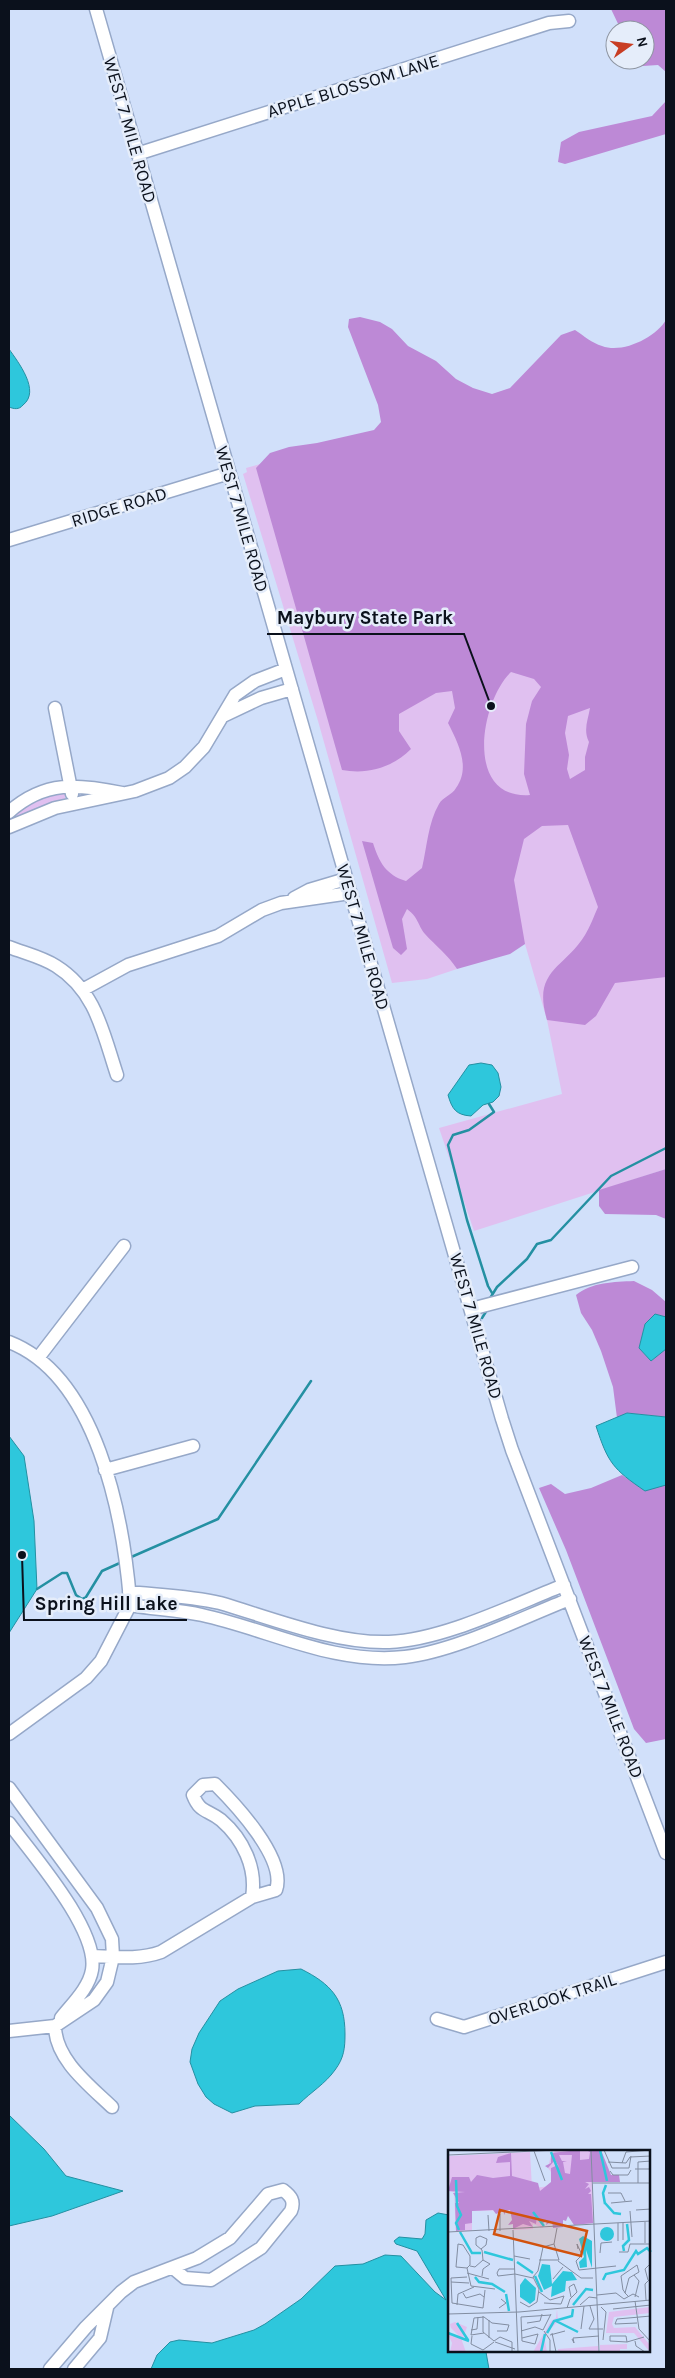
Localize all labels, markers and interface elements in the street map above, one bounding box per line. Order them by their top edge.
north arrow [605,20,655,70]
text: N [633,35,652,49]
street label: APPLE BLOSSOM LANE [264,49,442,123]
street label: WEST 7 MILE ROAD [99,54,161,206]
street label: WEST 7 MILE ROAD [211,443,273,595]
street label: RIDGE ROAD [69,482,169,532]
callout: Maybury State Park [267,600,464,634]
text: Maybury State Park [277,607,453,629]
street label: WEST 7 MILE ROAD [332,861,394,1013]
street label: WEST 7 MILE ROAD [445,1250,507,1402]
callout: Spring Hill Lake [24,1586,187,1620]
text: Spring Hill Lake [35,1593,177,1615]
street label: WEST 7 MILE ROAD [574,1633,648,1781]
street label: OVERLOOK TRAIL [485,1968,619,2030]
inset map [448,2150,650,2353]

